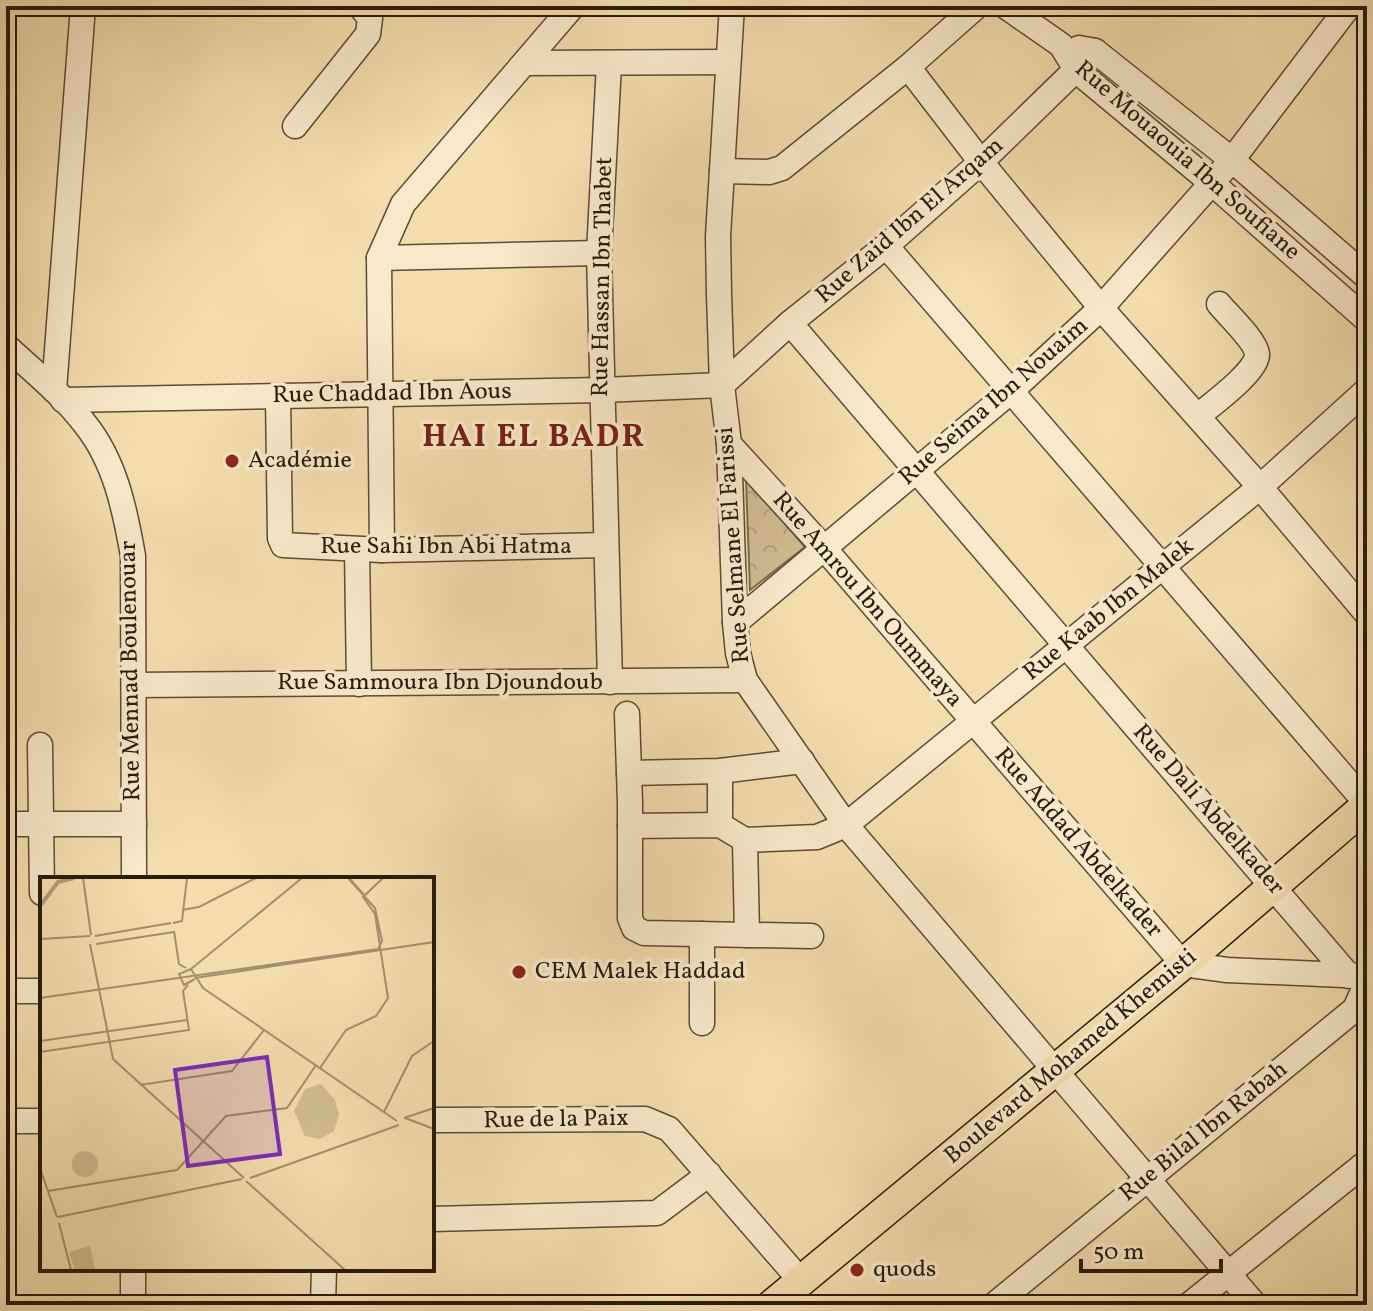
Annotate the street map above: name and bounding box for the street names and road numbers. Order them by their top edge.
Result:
street label: Rue Mouaouia Ibn Soufiane [1067,53,1307,269]
street label: Rue Zaid Ibn El Arqam [809,130,1011,312]
street label: Rue Hassan Ibn Thabet [584,156,622,398]
street label: Rue Seima Ibn Nouaim [892,310,1096,494]
street label: Rue Chaddad Ibn Aous [272,375,512,413]
street label: Rue Selmane El Farissi [709,425,759,665]
street label: Rue Amrou Ibn Oummaya [764,485,970,715]
street label: Rue Sahi Ibn Abi Hatma [320,530,572,564]
street label: Rue Kaab Ibn Malek [1016,530,1202,690]
street label: Rue Mennad Boulenouar [112,540,150,802]
street label: Rue Sammoura Ibn Djoundoub [277,666,603,700]
street label: Rue Dali Abdelkader [1124,717,1292,903]
street label: Rue Addad Abdelkader [986,741,1170,945]
street label: Boulevard Mohamed Khemisti [937,941,1205,1173]
street label: Rue Bilal Ibn Rabah [1113,1053,1295,1211]
street label: Rue de la Paix [483,1102,629,1138]

